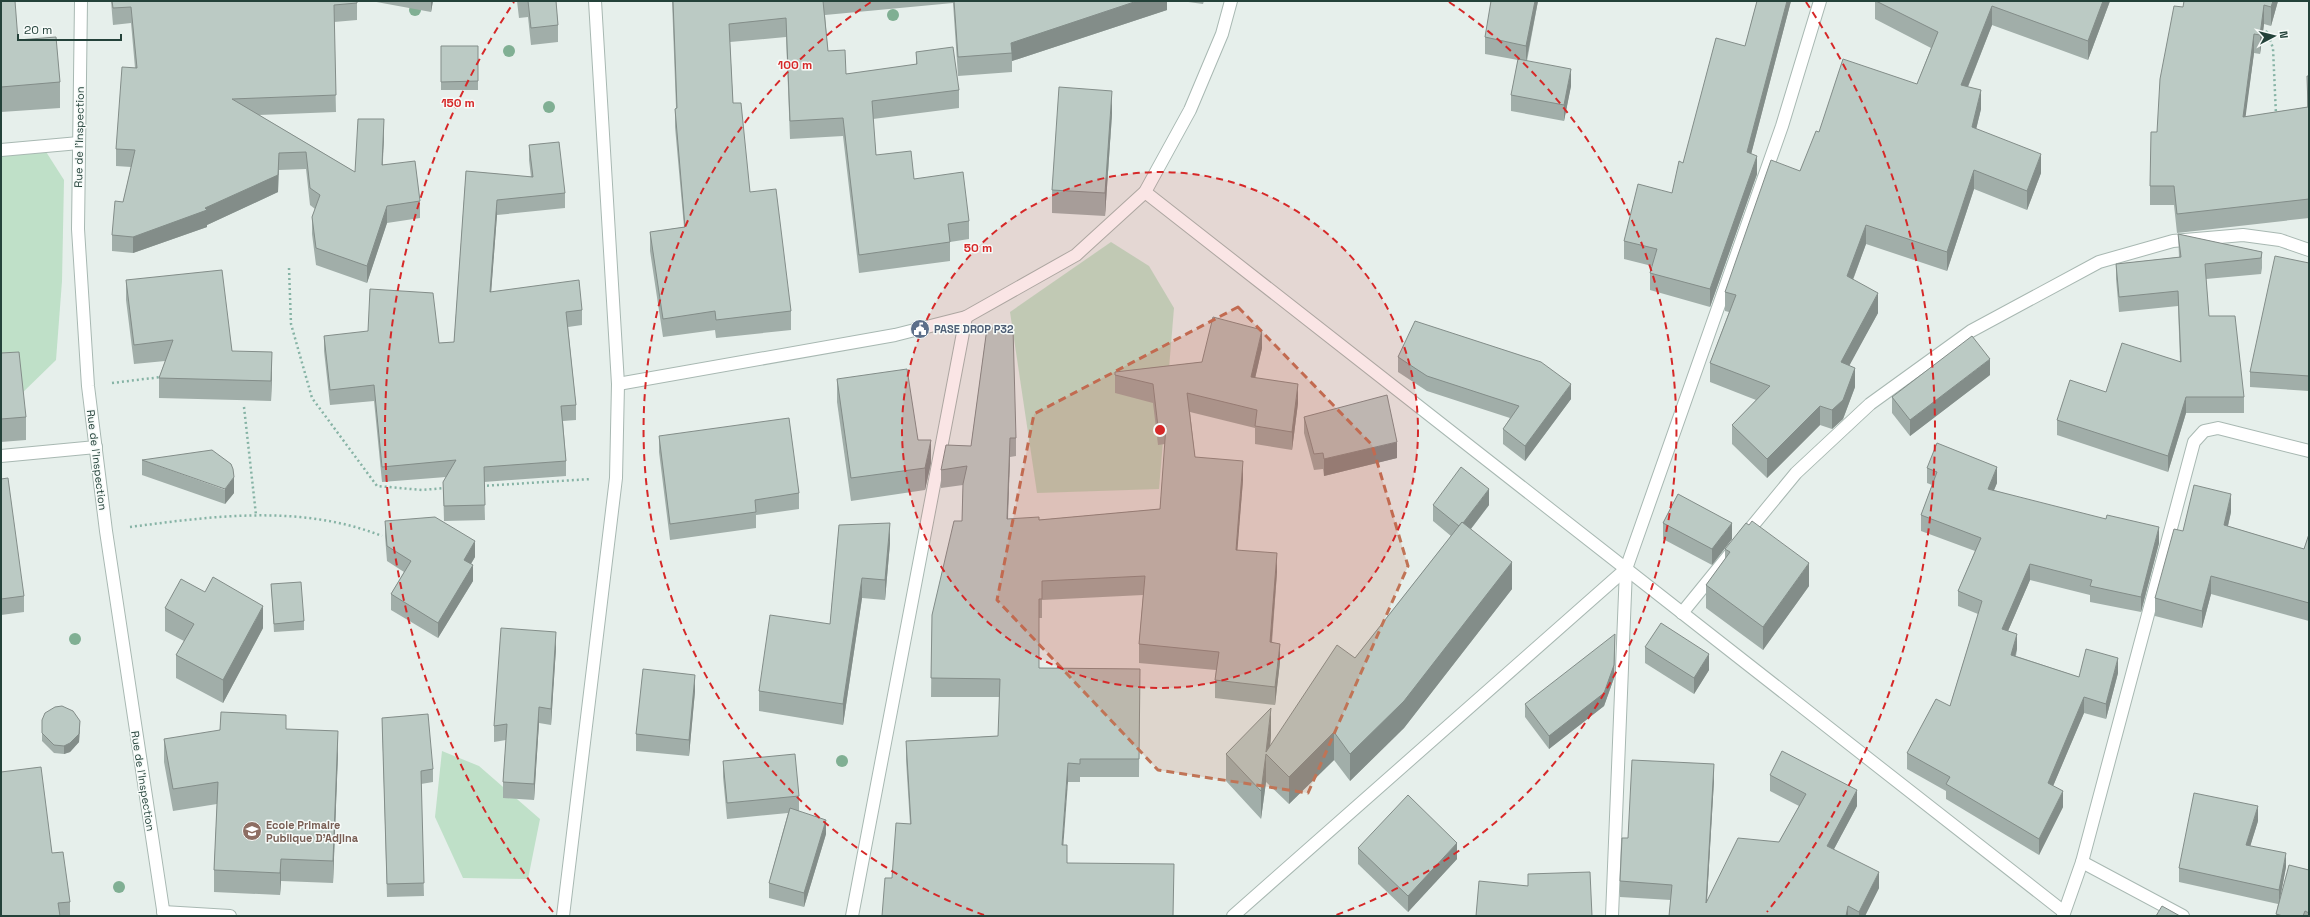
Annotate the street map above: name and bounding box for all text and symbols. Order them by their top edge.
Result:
scale bar [18,16,121,42]
north arrow [2254,16,2294,56]
text: 20 m [24,22,52,38]
text: N [2277,30,2291,39]
text: 100 m [778,57,812,73]
street label: Rue de l'Inspection [71,86,87,188]
text: 150 m [441,95,475,111]
text: 50 m [964,240,992,256]
public building icon: PASE DROP P32 [909,318,931,340]
place label: PASE DROP P32 [934,322,1014,336]
street label: Rue de l'Inspection [84,409,110,511]
centre of rings [1153,423,1167,437]
street label: Rue de l'Inspection [128,730,158,832]
place label: Ecole Primaire Publique D'Adjina [266,818,359,845]
school or university icon: Ecole Primaire Publique D'Adjina [241,820,263,842]

